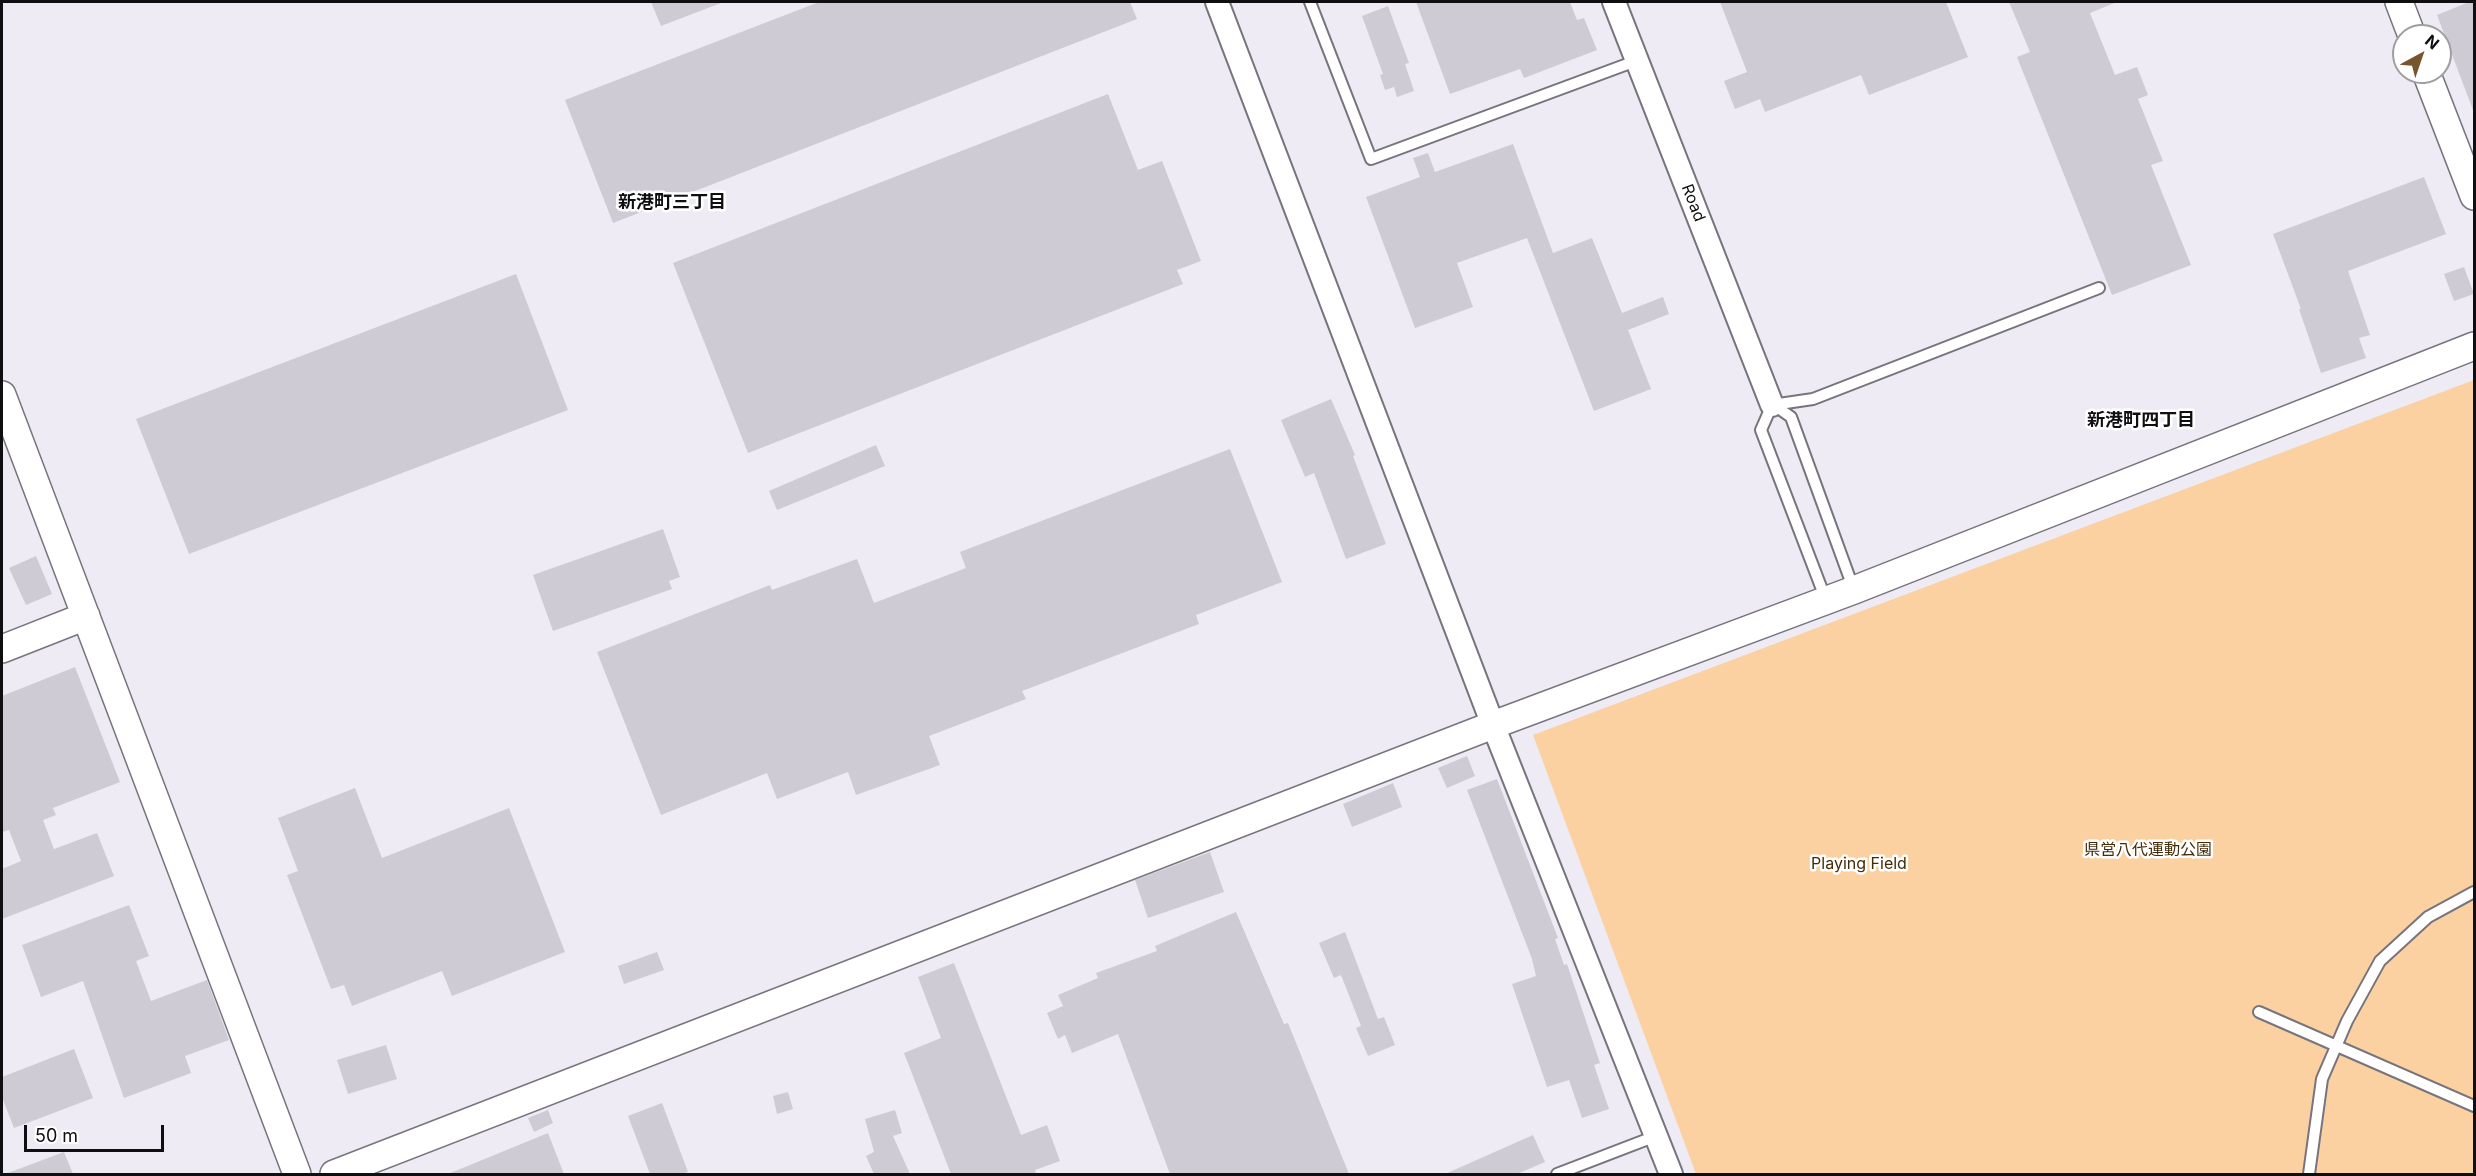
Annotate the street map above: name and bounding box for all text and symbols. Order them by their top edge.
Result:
north arrow [2392,24,2452,84]
text: N [2421,30,2443,53]
street label: Road [1677,182,1709,224]
district label: 新港町三丁目 [618,192,726,214]
district label: 新港町四丁目 [2087,410,2195,432]
park label: 県営八代運動公園 [2084,840,2212,860]
park label: Playing Field [1811,854,1907,874]
scale bar [27,1113,166,1151]
text: 50 m [35,1125,78,1146]

